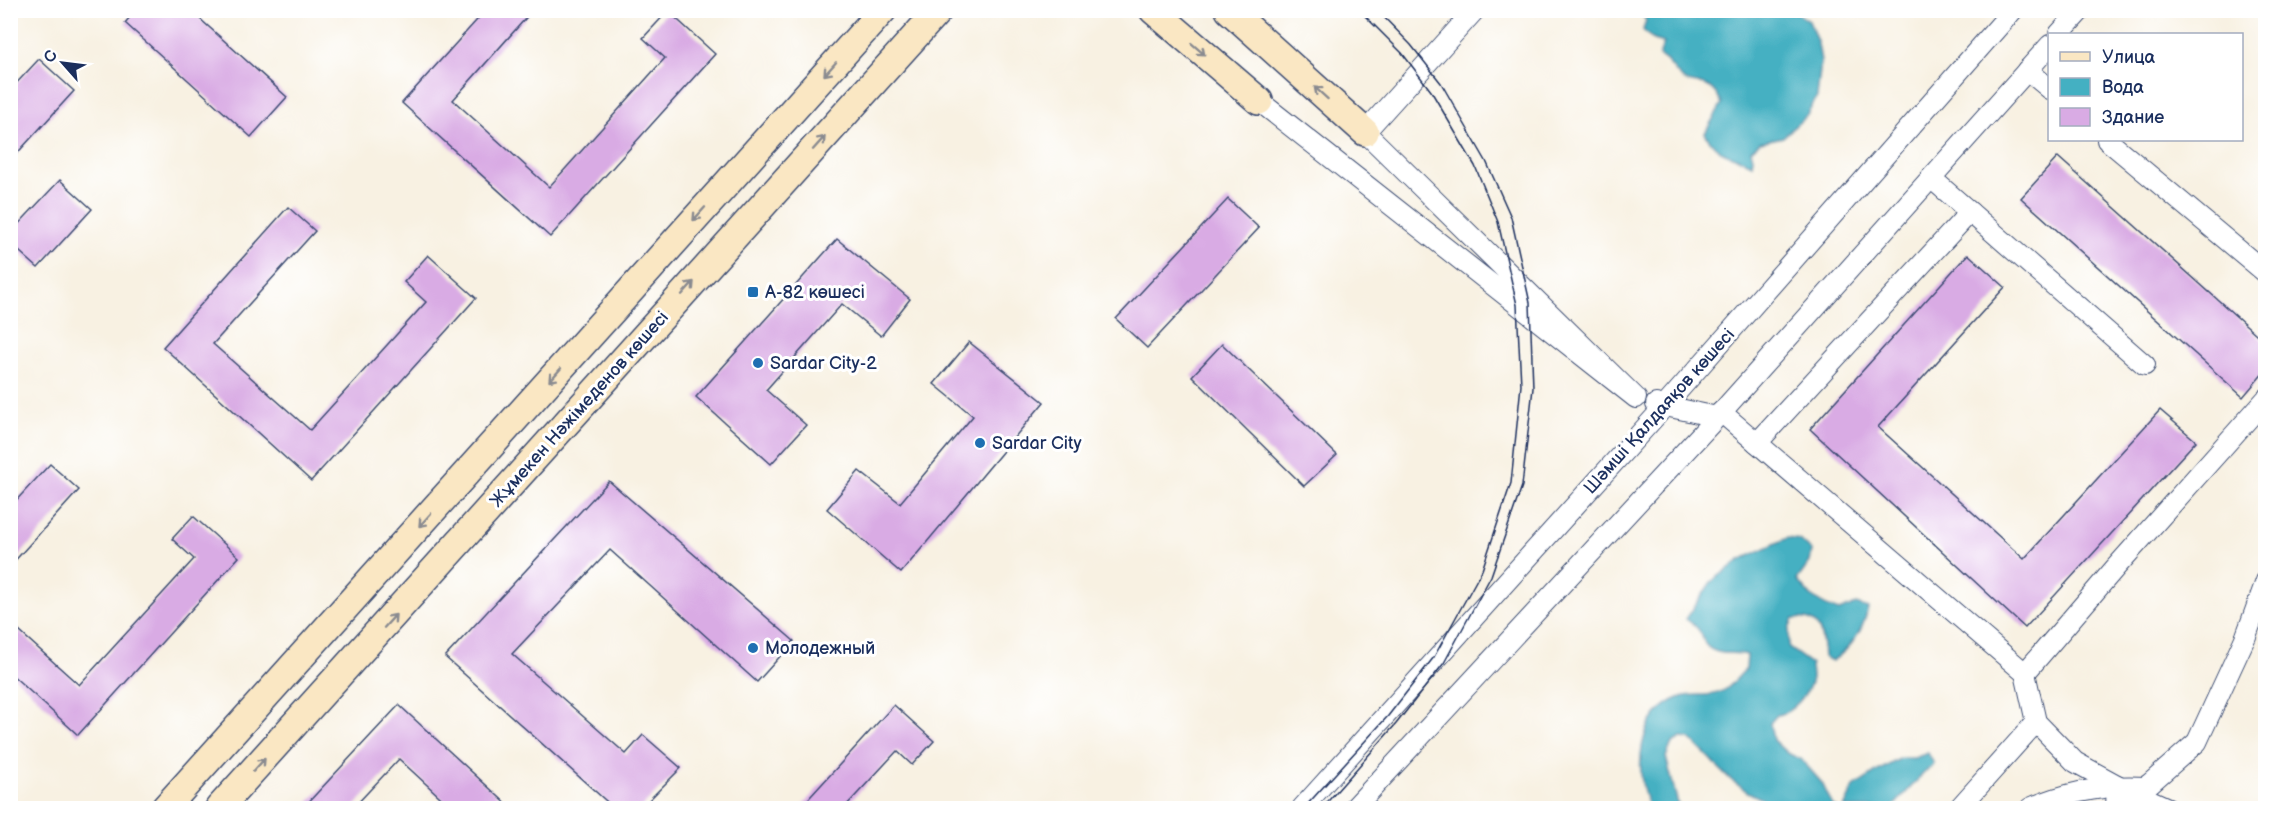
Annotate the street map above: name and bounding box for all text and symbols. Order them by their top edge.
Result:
north arrow [33,33,93,93]
legend [2048,33,2243,141]
one-way arrow [1190,42,1206,55]
text: С [40,47,62,66]
text: Улица [2102,47,2156,68]
one-way arrow [823,62,837,77]
text: Вода [2102,77,2144,98]
one-way arrow [1314,86,1329,100]
text: Здание [2102,107,2164,128]
one-way arrow [812,136,826,151]
one-way arrow [692,206,706,221]
one-way arrow [681,281,695,296]
place label: A-82 көшесі [765,282,865,303]
marker: A-82 көшесі [746,285,760,299]
street label: Жұмекен Нәжімеденов көшесі [486,307,673,512]
street label: Шәмші Қалдаяқов көшесі [1580,324,1739,498]
place label: Sardar City-2 [770,353,877,374]
marker: Sardar City-2 [751,356,765,370]
one-way arrow [548,367,562,382]
place label: Sardar City [992,433,1083,454]
marker: Sardar City [973,436,987,450]
one-way arrow [418,512,432,527]
one-way arrow [383,614,397,629]
place label: Молодежный [765,638,875,659]
marker: Молодежный [746,641,760,655]
one-way arrow [252,758,266,773]

